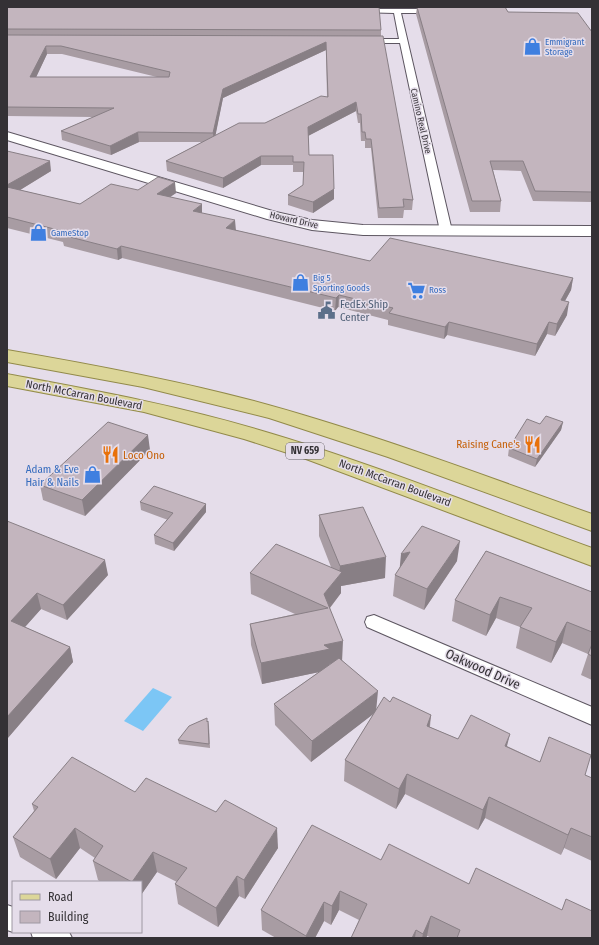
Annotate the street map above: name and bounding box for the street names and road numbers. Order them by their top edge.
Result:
street label: Camino Real Drive [409,87,433,155]
street label: Howard Drive [269,210,320,231]
street label: North McCarran Boulevard [25,377,143,413]
road number: NV 659 [286,443,324,459]
street label: North McCarran Boulevard [337,457,453,509]
street label: Oakwood Drive [443,646,523,692]

